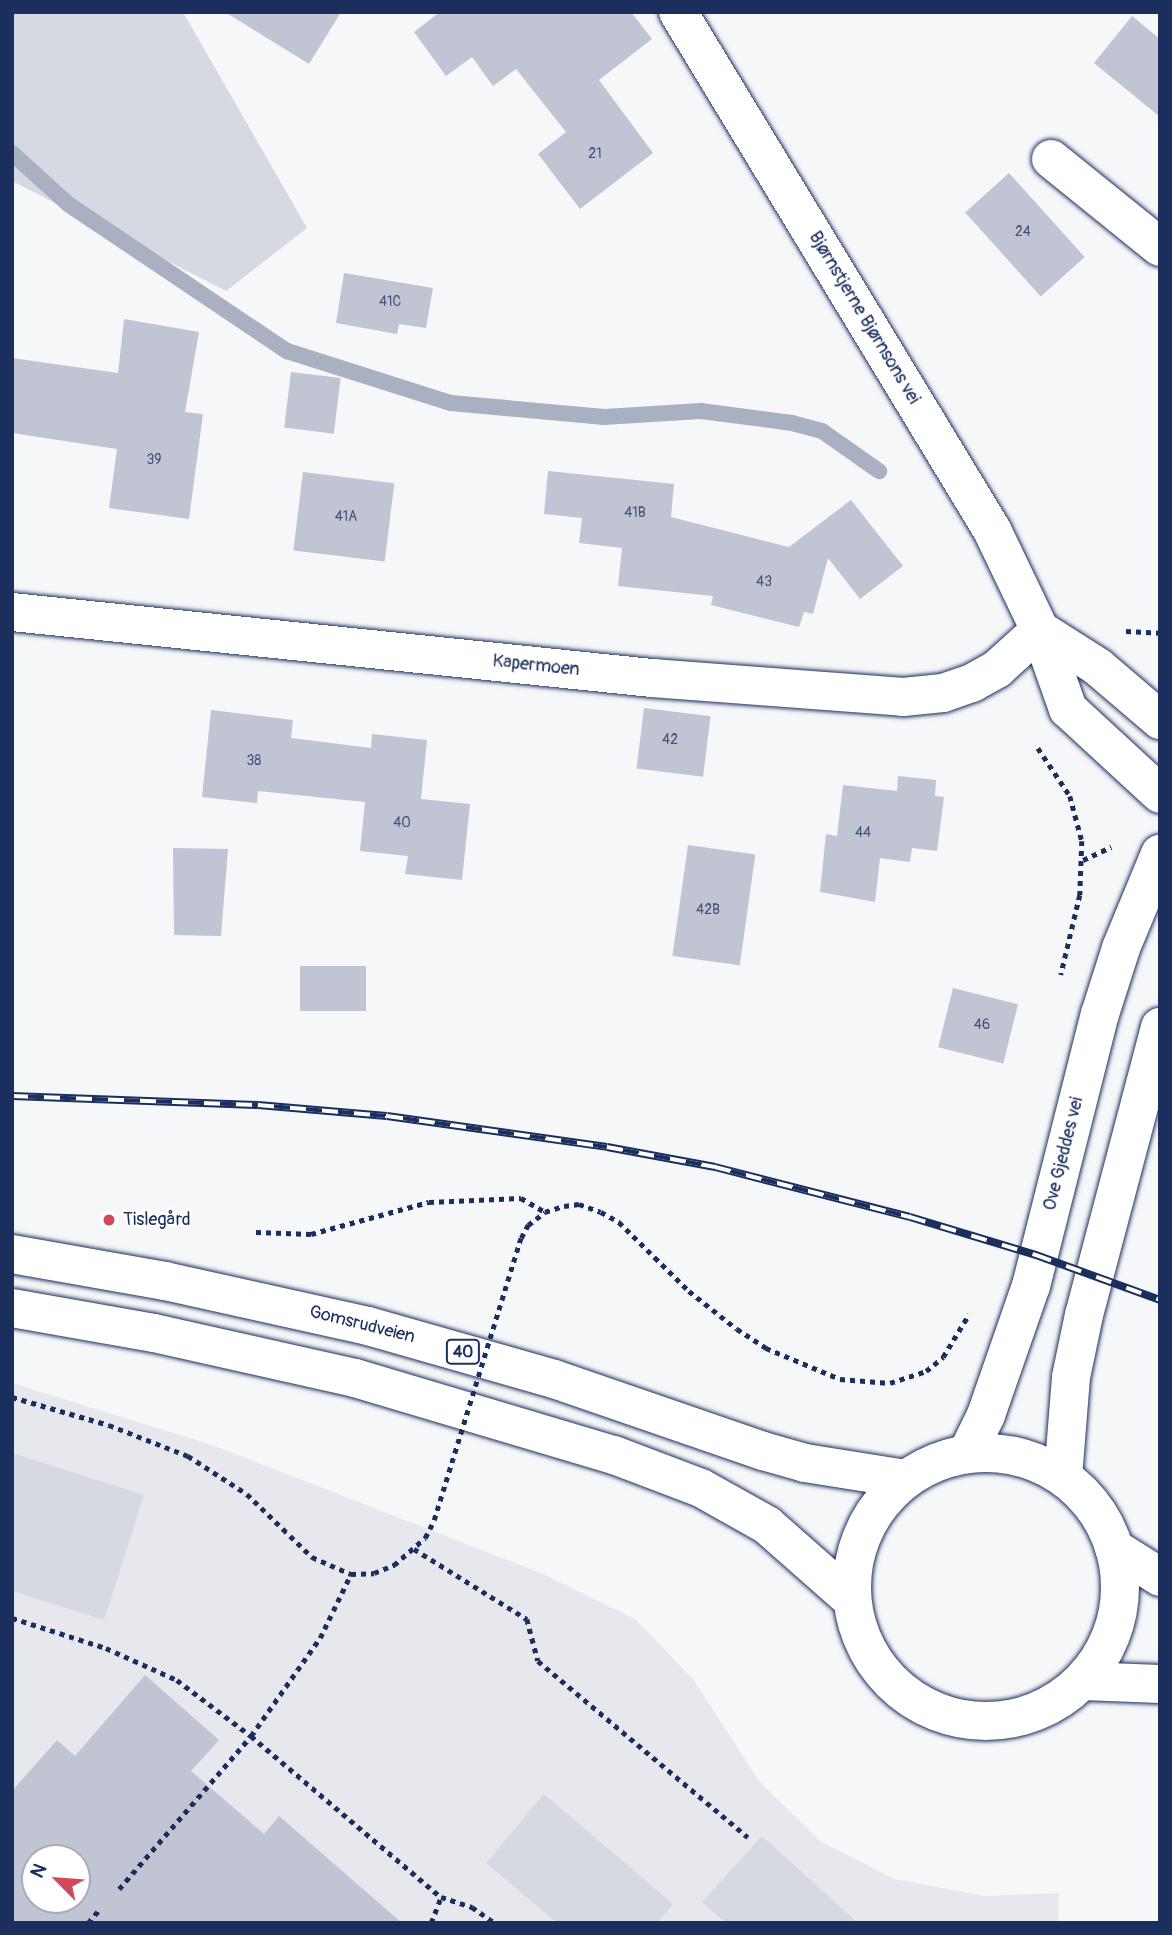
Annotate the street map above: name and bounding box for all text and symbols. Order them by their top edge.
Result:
house number: 21 [588,146,602,162]
house number: 24 [1015,224,1031,240]
street label: Bjørnstjerne Bjørnsons vei [804,228,924,408]
house number: 41C [379,294,401,310]
house number: 39 [146,452,162,468]
house number: 41B [624,505,646,521]
house number: 41A [335,509,357,525]
house number: 43 [756,574,772,590]
street label: Kapermoen [491,651,581,681]
house number: 42 [662,732,678,748]
house number: 38 [247,753,261,769]
house number: 40 [393,815,411,831]
house number: 44 [855,825,871,841]
house number: 42B [696,902,720,918]
house number: 46 [974,1017,990,1033]
street label: Ove Gjeddes vei [1039,1095,1089,1213]
place label: Tislegård [123,1209,191,1231]
marker: Tislegård [101,1212,117,1228]
street label: Gomsrudveien [307,1301,417,1349]
road number: 40 [446,1340,480,1364]
north arrow [21,1844,91,1914]
text: N [25,1860,52,1882]

